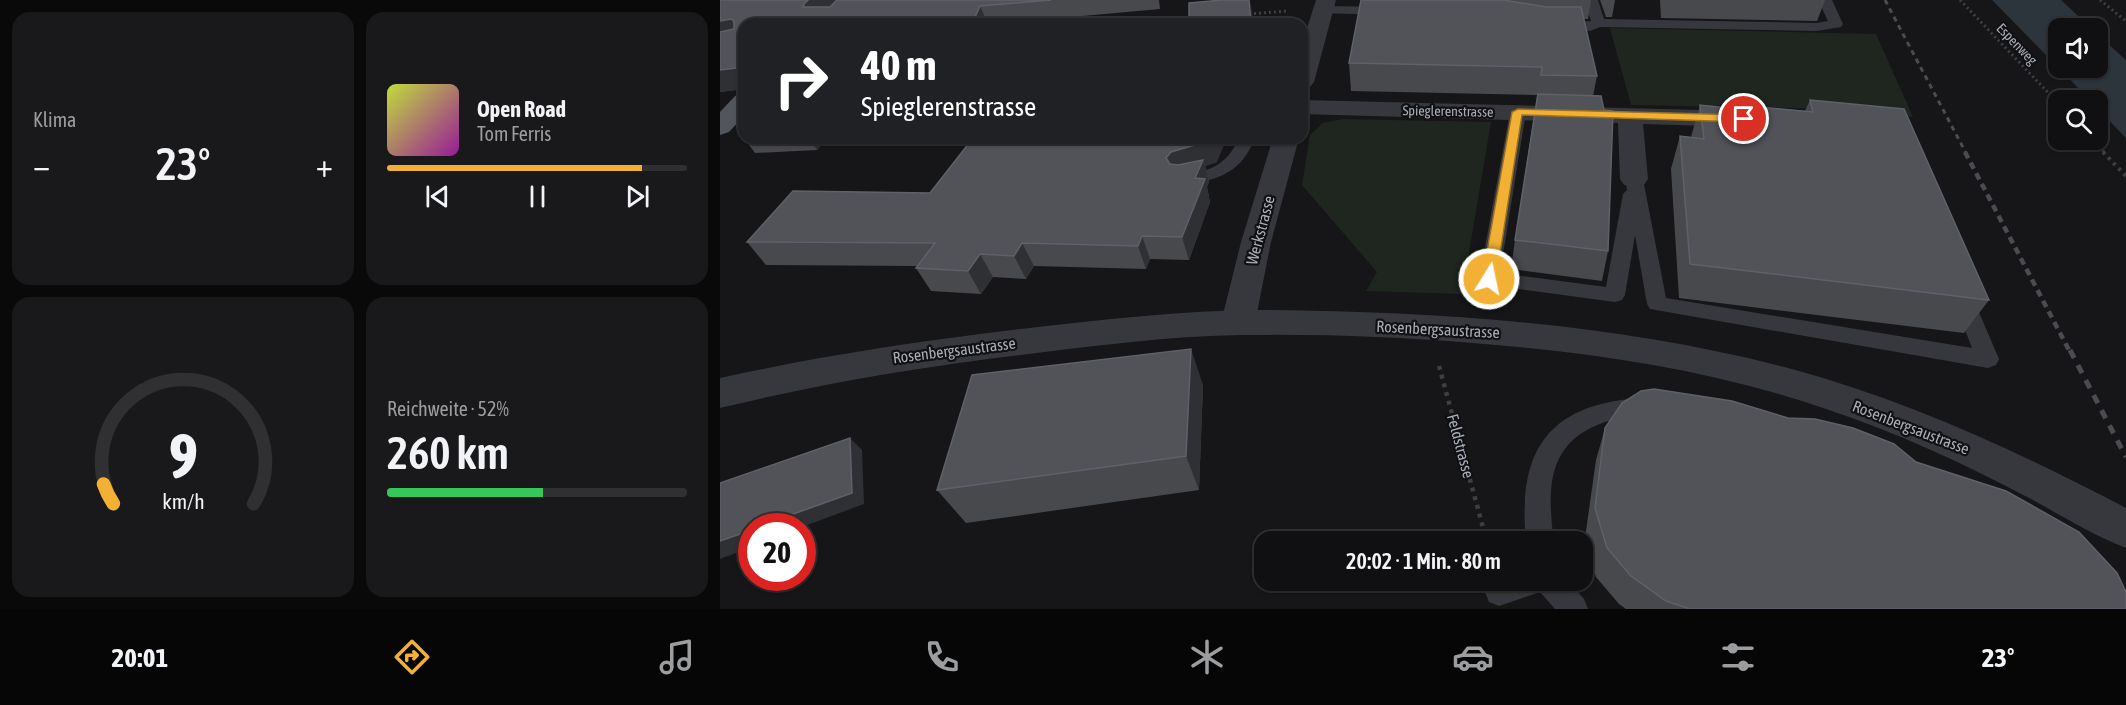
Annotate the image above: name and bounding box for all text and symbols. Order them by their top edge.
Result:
map controls [2048,18,2108,150]
button: sound [2048,18,2108,78]
street label: Espenweg [1993,20,2041,68]
text: 40 m [861,41,936,89]
icon: right [762,42,840,120]
button: search [2048,90,2108,150]
text: Spieglerenstrasse [861,91,1036,122]
pin [1718,93,1769,144]
text: Open Road [477,96,566,122]
street label: Spieglerenstrasse [1402,102,1494,120]
icon: arrive [1727,102,1760,135]
text: Klima [33,108,76,131]
text: Tom Ferris [477,122,551,145]
text: 23° [156,138,210,190]
text: − [33,146,50,184]
text: + [316,146,333,184]
icon: previous [421,180,454,213]
icon: pause [521,180,554,213]
icon: next [621,180,654,213]
street label: Werkstrasse [1242,193,1278,267]
position arrow [1457,247,1521,311]
street label: Rosenbergsaustrasse [1376,317,1500,342]
street label: Rosenbergsaustrasse [892,334,1017,367]
street label: Rosenbergsaustrasse [1850,396,1972,458]
text: Reichweite · 52% [387,397,509,420]
street label: Feldstrasse [1444,412,1478,480]
text: 9 [168,420,198,491]
text: 260 km [387,427,509,479]
text: km/h [162,489,204,514]
speed limit sign: 20 [738,513,816,591]
text: 20:02 · 1 Min. · 80 m [1346,548,1501,574]
icon: directions [391,636,433,678]
icon: music [656,636,698,678]
icon: phone [921,636,963,678]
icon: climate [1186,636,1228,678]
icon: car [1452,636,1494,678]
icon: filters [1717,636,1759,678]
text: 20:01 [112,642,168,673]
text: 23° [1982,642,2014,673]

